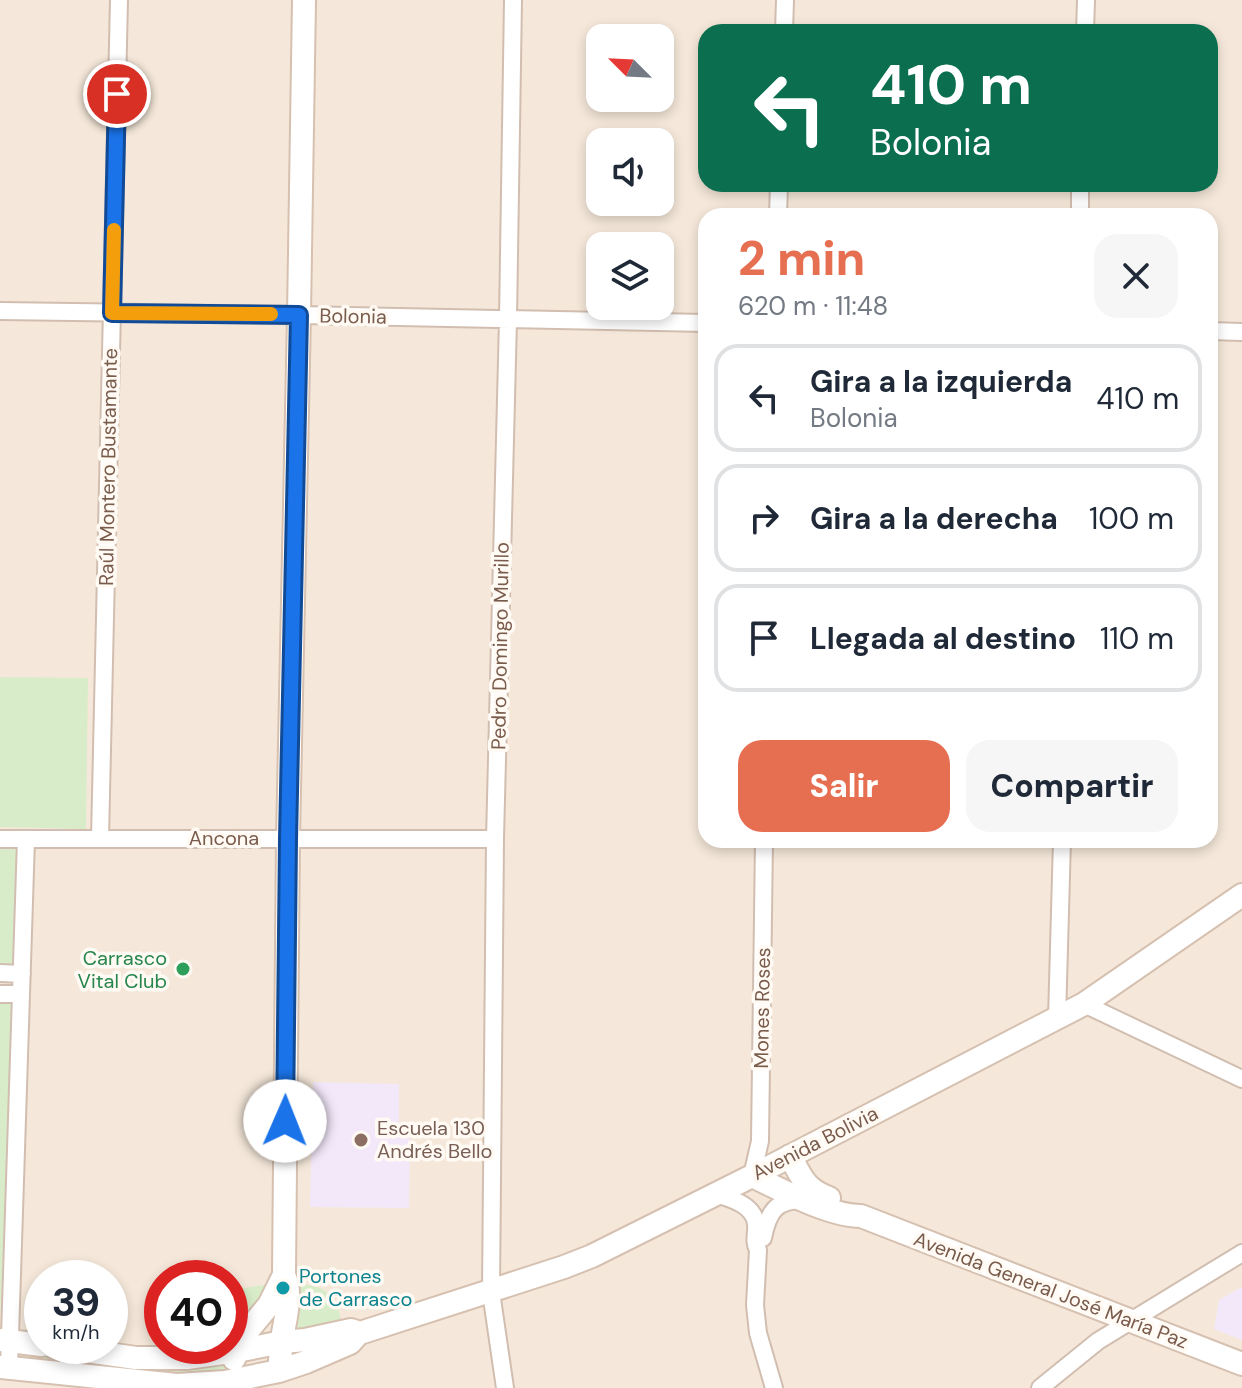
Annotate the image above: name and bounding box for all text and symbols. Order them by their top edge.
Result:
north arrow [586,24,674,112]
map controls [586,24,674,320]
text: 410 m [870,48,1032,121]
icon: left [738,56,842,160]
pin [83,60,151,128]
icon: arrive [95,72,139,116]
text: Bolonia [870,119,991,166]
button: sound [586,128,674,216]
text: 2 min [738,227,865,290]
button: layers [586,232,674,320]
button: close [1094,234,1178,318]
text: 620 m · 11:48 [738,289,888,323]
street label: Bolonia [319,302,387,330]
street label: Raúl Montero Bustamante [93,348,123,586]
text: Gira a la izquierda [810,362,1072,401]
icon: left [742,376,786,420]
text: 410 m [1096,379,1179,418]
text: Bolonia [810,401,898,435]
icon: right [742,496,786,540]
text: Gira a la derecha [810,499,1058,538]
text: 100 m [1089,499,1174,538]
street label: Pedro Domingo Murillo [485,542,515,750]
icon: arrive [742,616,786,660]
text: Llegada al destino [810,619,1076,658]
text: 110 m [1100,619,1174,658]
button: Salir [738,740,950,832]
button: Compartir [966,740,1178,832]
street label: Ancona [189,825,259,851]
place label: Carrasco Vital Club [78,945,167,994]
street label: Mones Roses [748,947,776,1069]
marker: Carrasco Vital Club [174,960,192,978]
position arrow [243,1079,327,1163]
street label: Avenida Bolivia [748,1100,882,1186]
place label: Escuela 130 Andrés Bello [377,1115,492,1164]
marker: Escuela 130 Andrés Bello [352,1131,370,1149]
street label: Avenida General José María Paz [910,1226,1192,1354]
speed limit sign: 40 [144,1260,248,1364]
place label: Portones de Carrasco [299,1263,412,1312]
text: 39 [52,1276,100,1328]
marker: Portones de Carrasco [274,1279,292,1297]
text: km/h [52,1319,100,1345]

